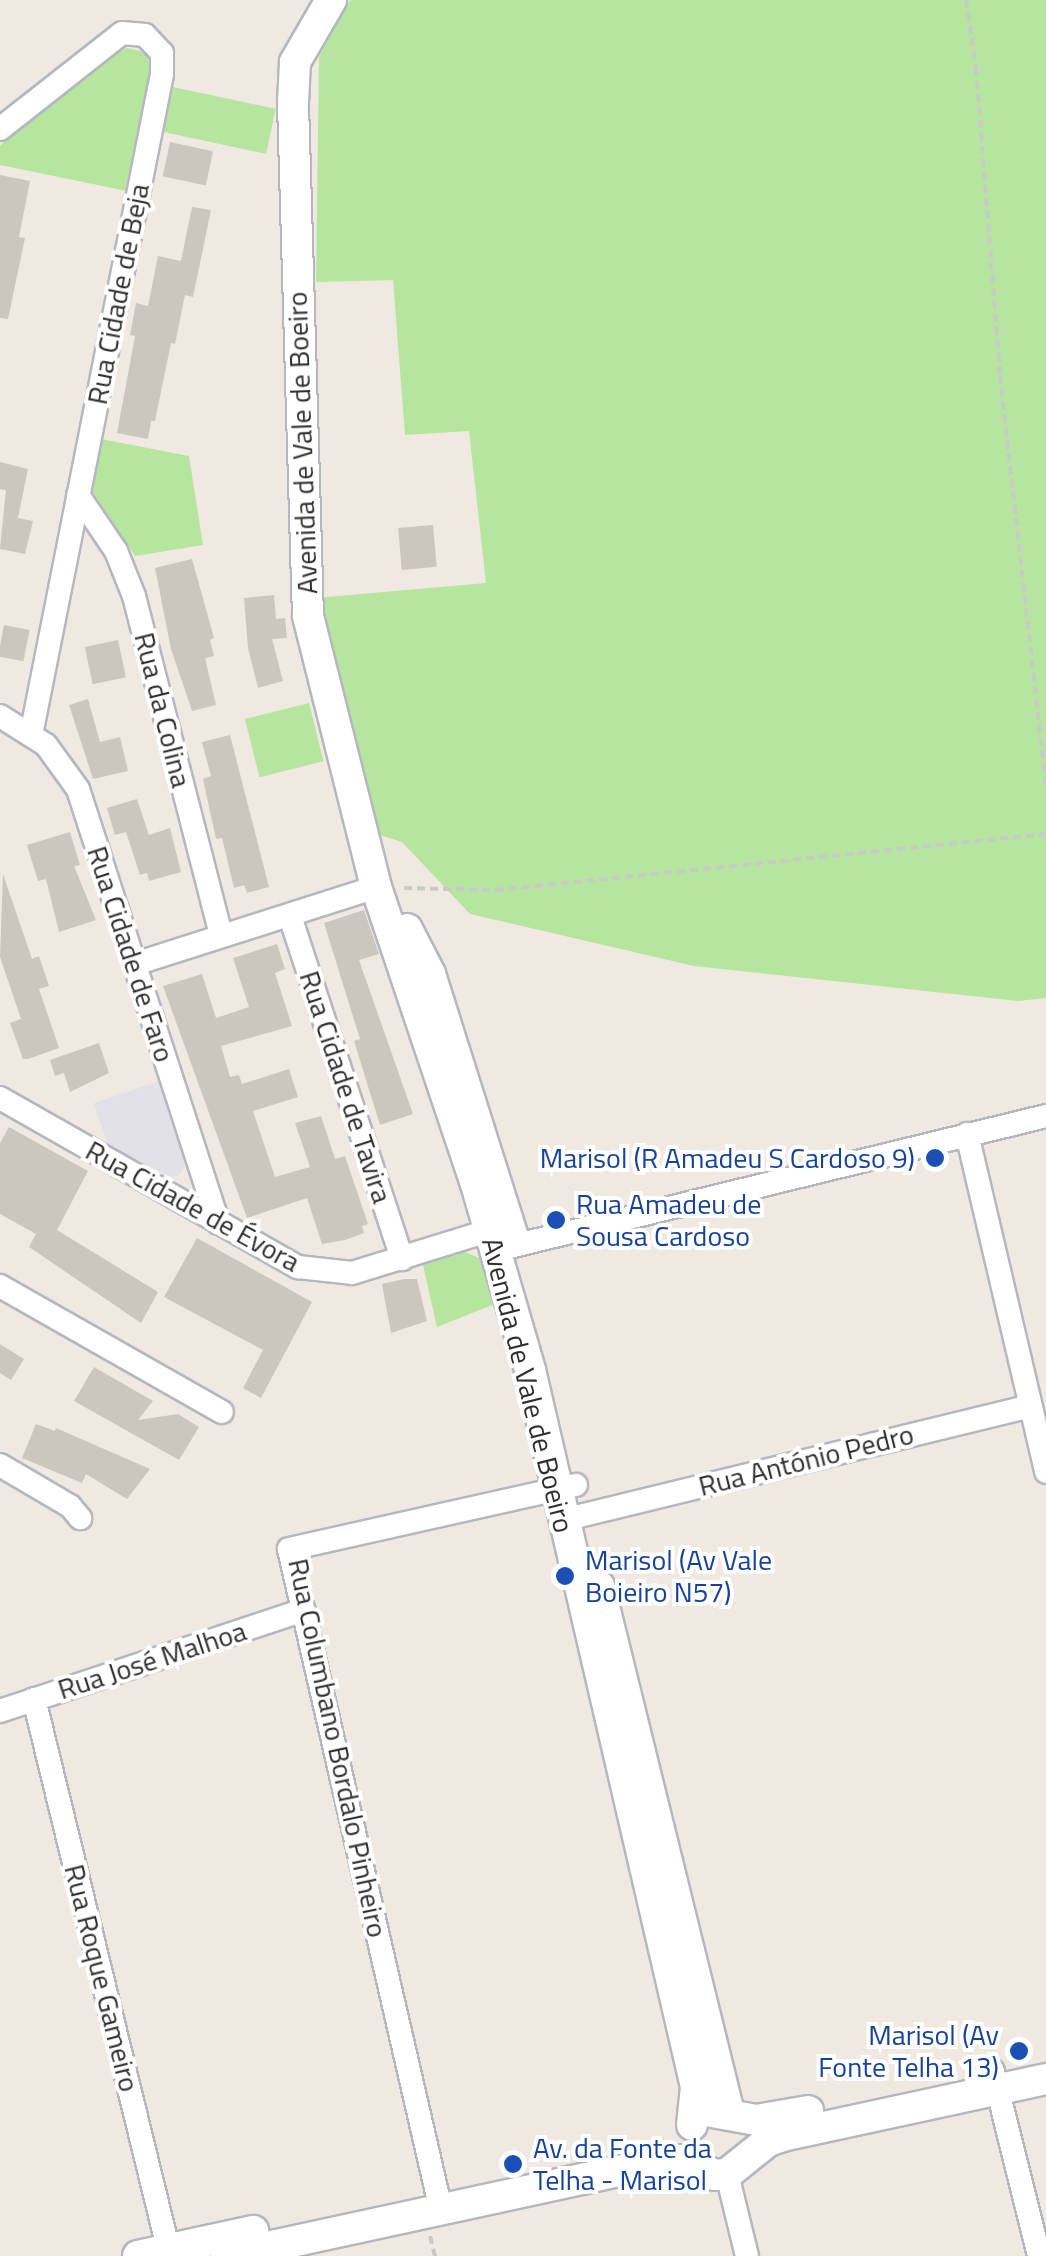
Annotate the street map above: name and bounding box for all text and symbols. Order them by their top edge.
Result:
street label: Rua Cidade de Beja [80,181,156,407]
street label: Avenida de Vale de Boeiro [280,291,324,595]
street label: Rua da Colina [128,629,198,791]
street label: Rua Cidade de Faro [80,842,182,1066]
street label: Rua Cidade de Tavira [293,967,399,1207]
street label: Rua Cidade de Évora [80,1133,306,1279]
place label: Marisol (R Amadeu S Cardoso 9) [540,1141,915,1175]
marker: Marisol (R Amadeu S Cardoso 9) [924,1147,946,1169]
place label: Rua Amadeu de Sousa Cardoso [576,1187,761,1253]
marker: Rua Amadeu de Sousa Cardoso [545,1209,567,1231]
street label: Avenida de Vale de Boeiro [475,1234,581,1536]
street label: Rua António Pedro [695,1417,917,1503]
place label: Marisol (Av Vale Boieiro N57) [585,1543,772,1609]
street label: Rua Columbano Bordalo Pinheiro [281,1556,395,1940]
marker: Marisol (Av Vale Boieiro N57) [554,1565,576,1587]
street label: Rua José Malhoa [54,1614,250,1706]
street label: Rua Roque Gameiro [58,1861,146,2095]
place label: Marisol (Av Fonte Telha 13) [818,2018,999,2084]
marker: Marisol (Av Fonte Telha 13) [1008,2040,1030,2062]
place label: Av. da Fonte da Telha - Marisol [533,2131,712,2197]
marker: Av. da Fonte da Telha - Marisol [502,2153,524,2175]

